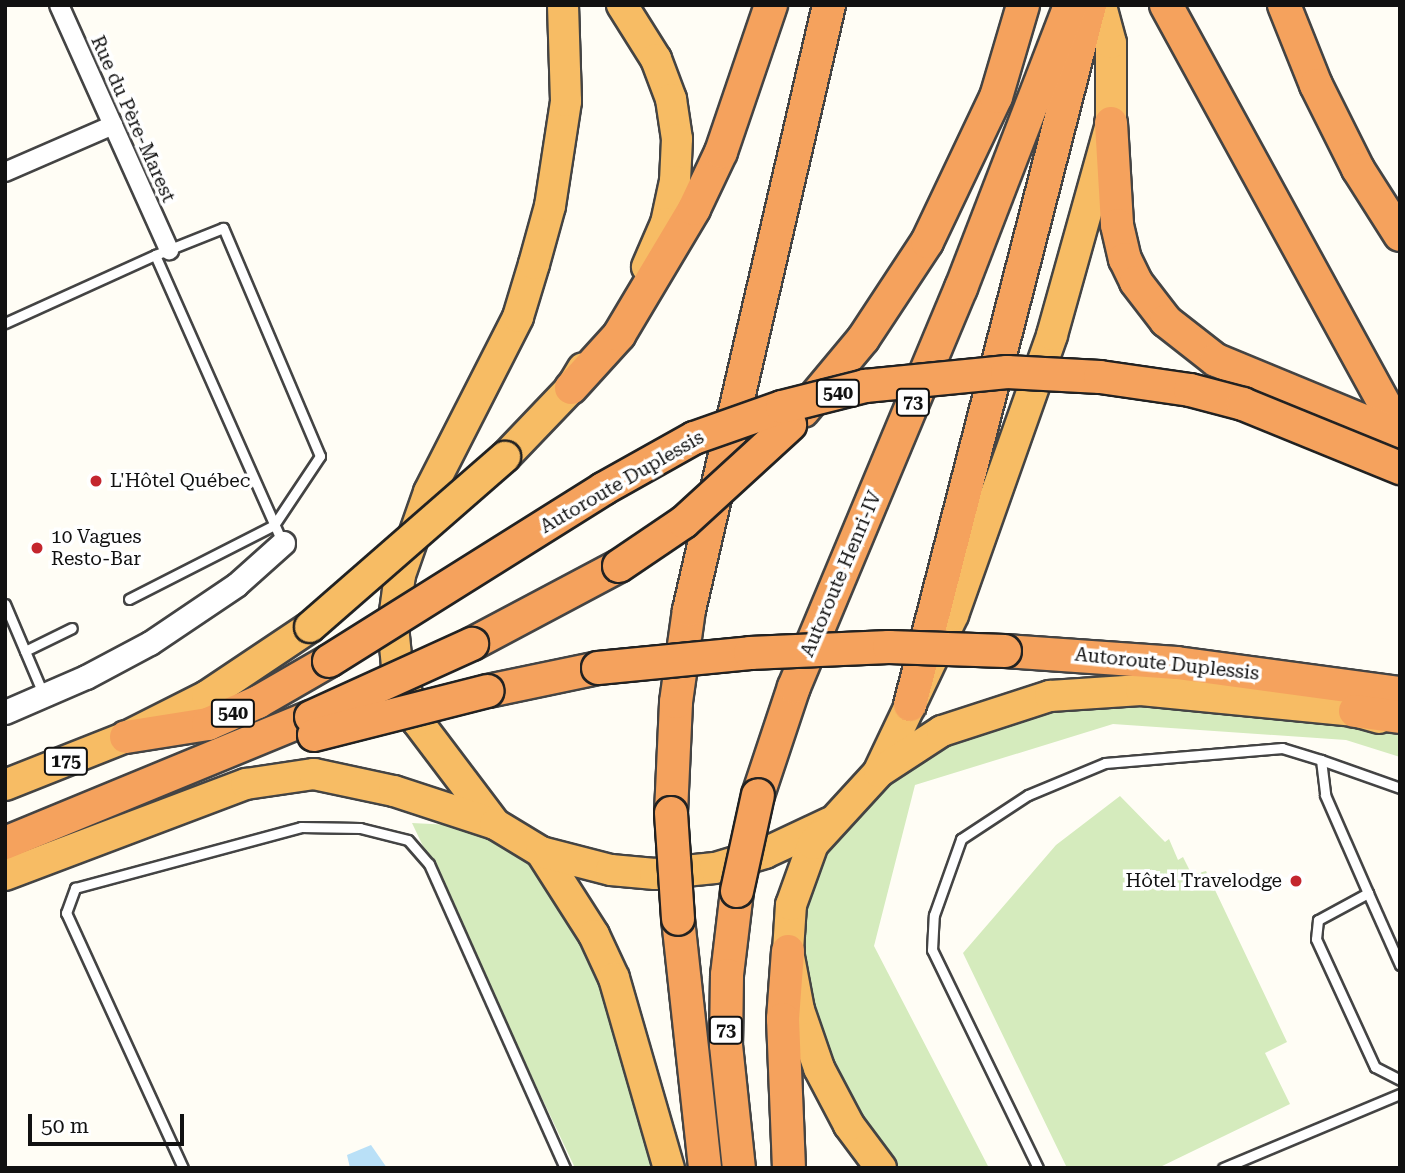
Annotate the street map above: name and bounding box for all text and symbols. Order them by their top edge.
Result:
street label: Rue du Père-Marest [86,32,180,206]
road number: 540 [815,379,861,408]
road number: 73 [895,388,930,416]
street label: Autoroute Duplessis [536,426,708,538]
place label: L'Hôtel Québec [110,470,250,492]
marker: L'Hôtel Québec [88,473,104,489]
street label: Autoroute Henri-IV [796,488,886,660]
place label: 10 Vagues Resto-Bar [51,526,142,570]
marker: 10 Vagues Resto-Bar [29,540,45,556]
street label: Autoroute Duplessis [1074,643,1260,685]
road number: 540 [210,698,256,728]
road number: 175 [43,746,89,776]
place label: Hôtel Travelodge [1126,870,1282,892]
marker: Hôtel Travelodge [1288,873,1304,889]
road number: 73 [708,1015,744,1044]
scale bar [32,1100,187,1144]
text: 50 m [41,1114,89,1138]

